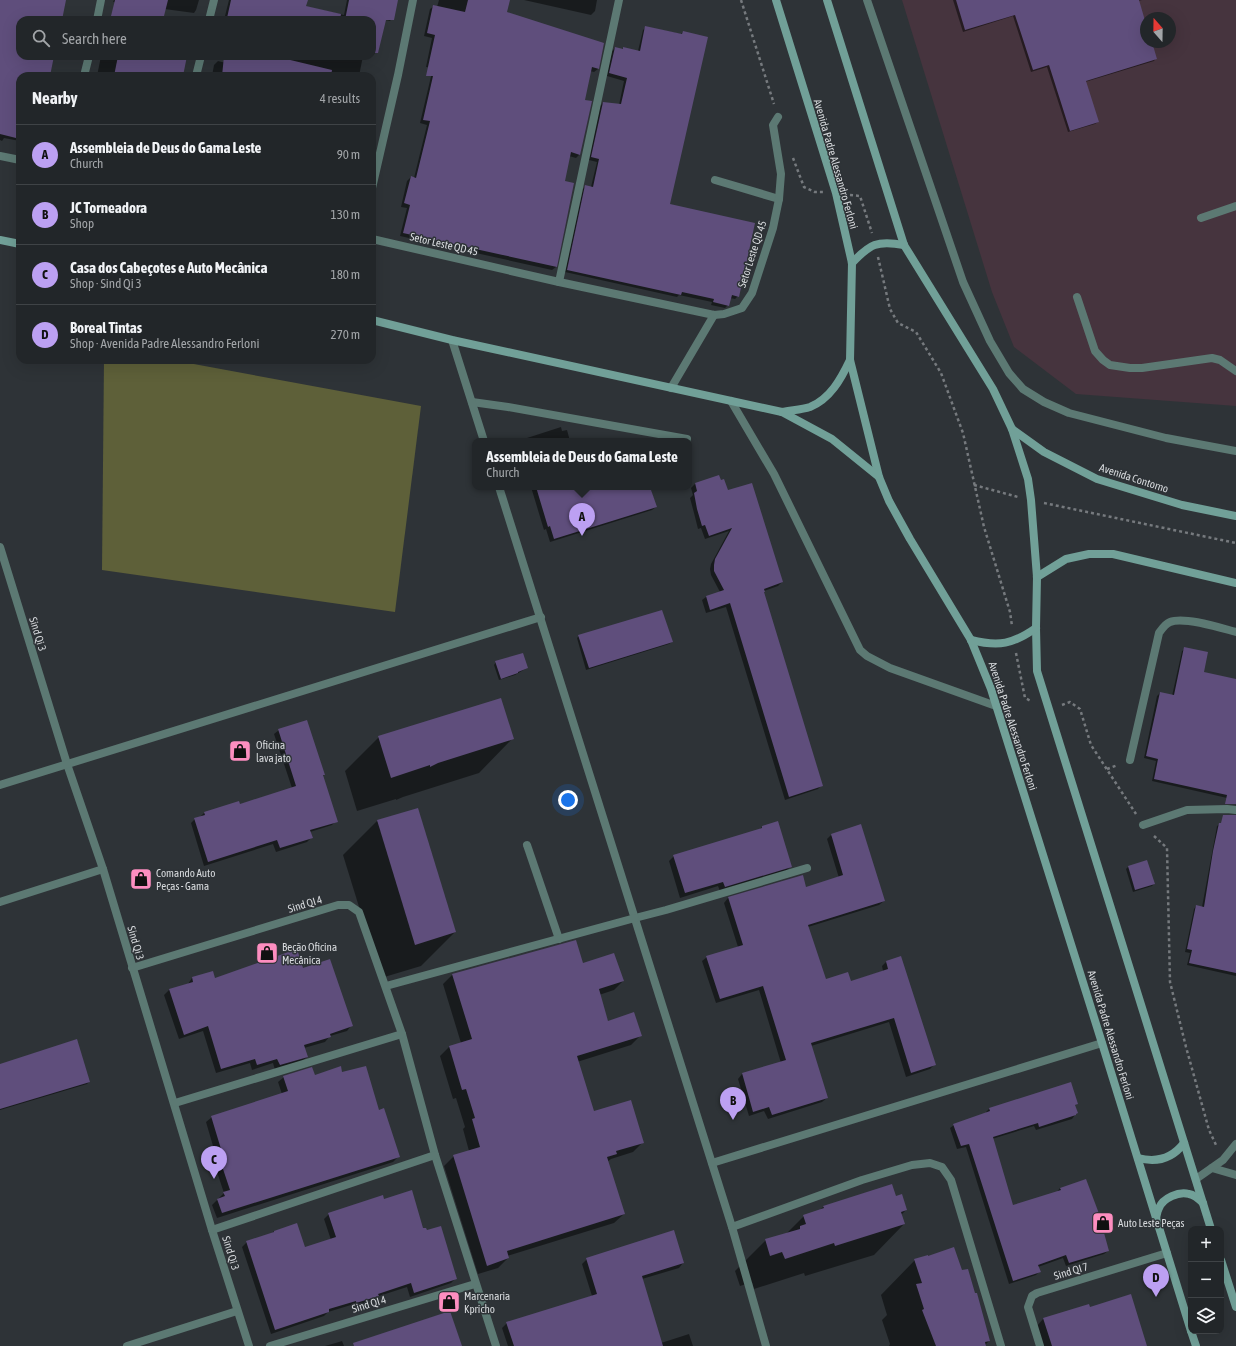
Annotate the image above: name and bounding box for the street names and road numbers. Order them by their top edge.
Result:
street label: Avenida Padre Alessandro Ferloni [812,98,860,230]
street label: Setor Leste QD 45 [736,219,768,289]
street label: Setor Leste QD 45 [409,230,479,258]
street label: Avenida Contorno [1098,461,1170,495]
street label: Sind Qi 3 [27,616,49,652]
street label: Avenida Padre Alessandro Ferloni [986,660,1040,792]
street label: Sind QI 4 [286,893,324,915]
street label: Sind Qi 3 [125,925,147,961]
street label: Avenida Padre Alessandro Ferloni [1086,969,1136,1101]
street label: Sind Qi 3 [220,1235,242,1271]
street label: Sind QI 7 [1052,1260,1090,1282]
street label: Sind QI 4 [350,1293,388,1315]

